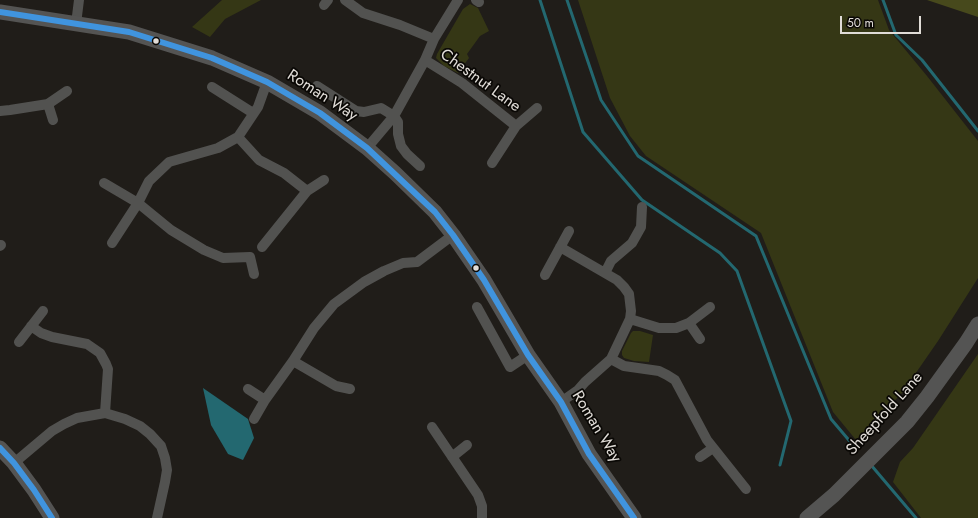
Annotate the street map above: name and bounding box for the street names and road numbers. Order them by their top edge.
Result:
street label: Chestnut Lane [436,45,524,117]
street label: Roman Way [283,66,361,126]
street label: Sheepfold Lane [843,368,927,460]
street label: Roman Way [567,388,625,466]

